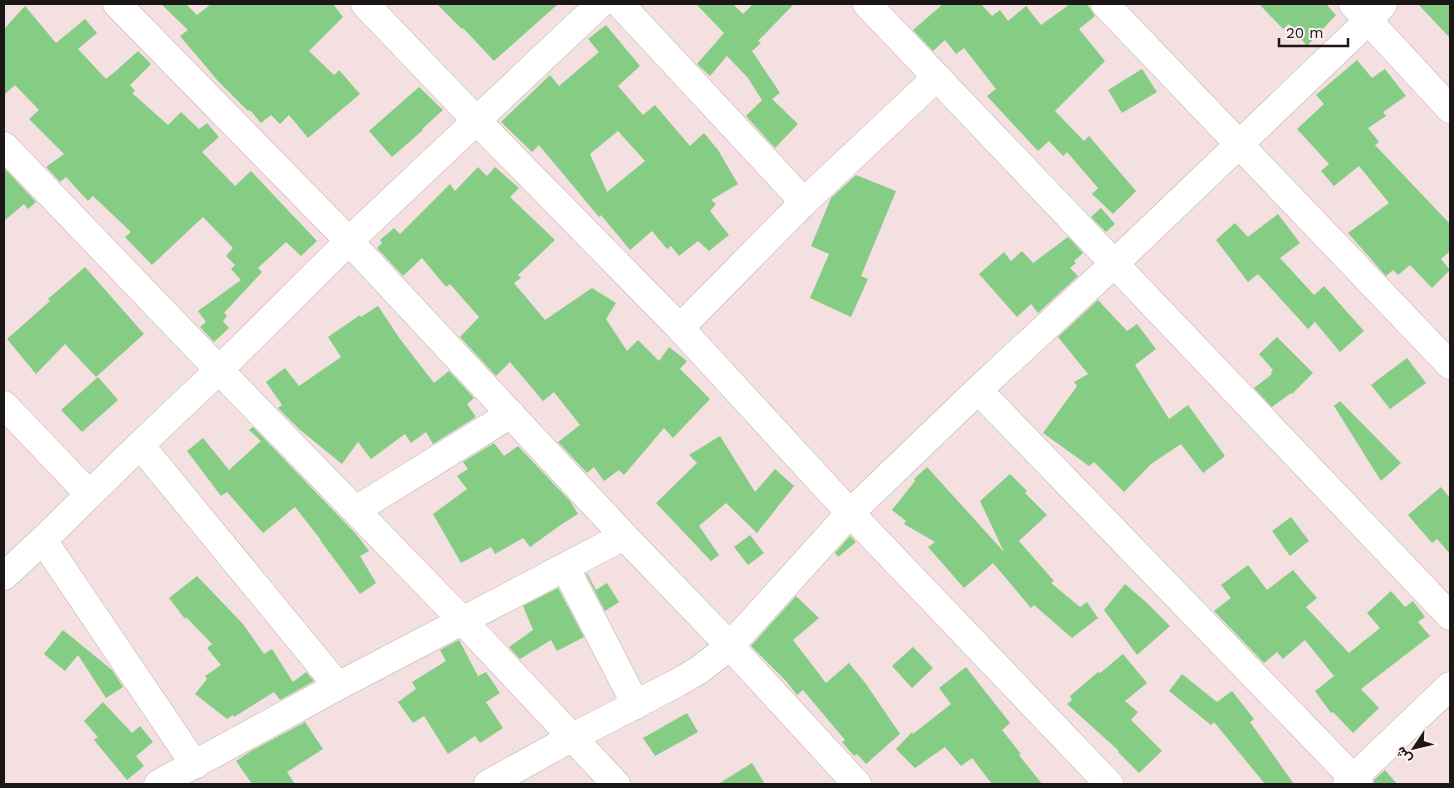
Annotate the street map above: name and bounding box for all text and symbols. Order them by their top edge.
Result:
scale bar [1279,15,1348,47]
text: 20 m [1286,24,1324,42]
north arrow [1389,723,1439,773]
text: ش [1392,743,1416,767]

